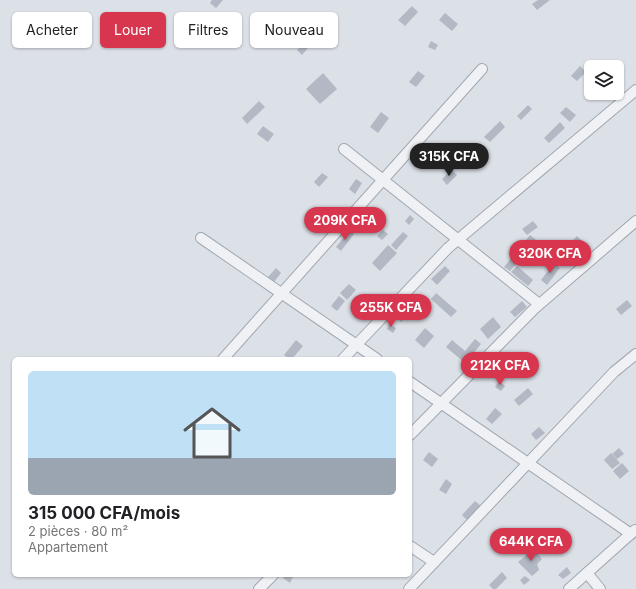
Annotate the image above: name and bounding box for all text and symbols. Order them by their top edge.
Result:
chip: Acheter [12,12,92,48]
chip: Louer [100,12,166,48]
chip: Filtres [174,12,242,48]
chip: Nouveau [250,12,338,48]
map controls [584,60,624,100]
button: layers [584,60,624,100]
pin: 315K CFA [408,143,490,177]
text: 315K CFA [419,148,479,164]
pin: 209K CFA [304,207,386,241]
text: 209K CFA [313,212,377,228]
pin: 320K CFA [509,240,591,274]
text: 320K CFA [518,245,582,261]
pin: 255K CFA [350,294,432,328]
text: 255K CFA [359,299,423,315]
pin: 212K CFA [459,352,541,386]
text: 212K CFA [470,357,530,373]
icon: home [176,397,248,469]
text: 315 000 CFA/mois [28,503,180,523]
text: 2 pièces · 80 m² [28,523,128,539]
pin: 644K CFA [490,528,572,562]
text: 644K CFA [499,533,563,549]
text: Appartement [28,539,108,555]

